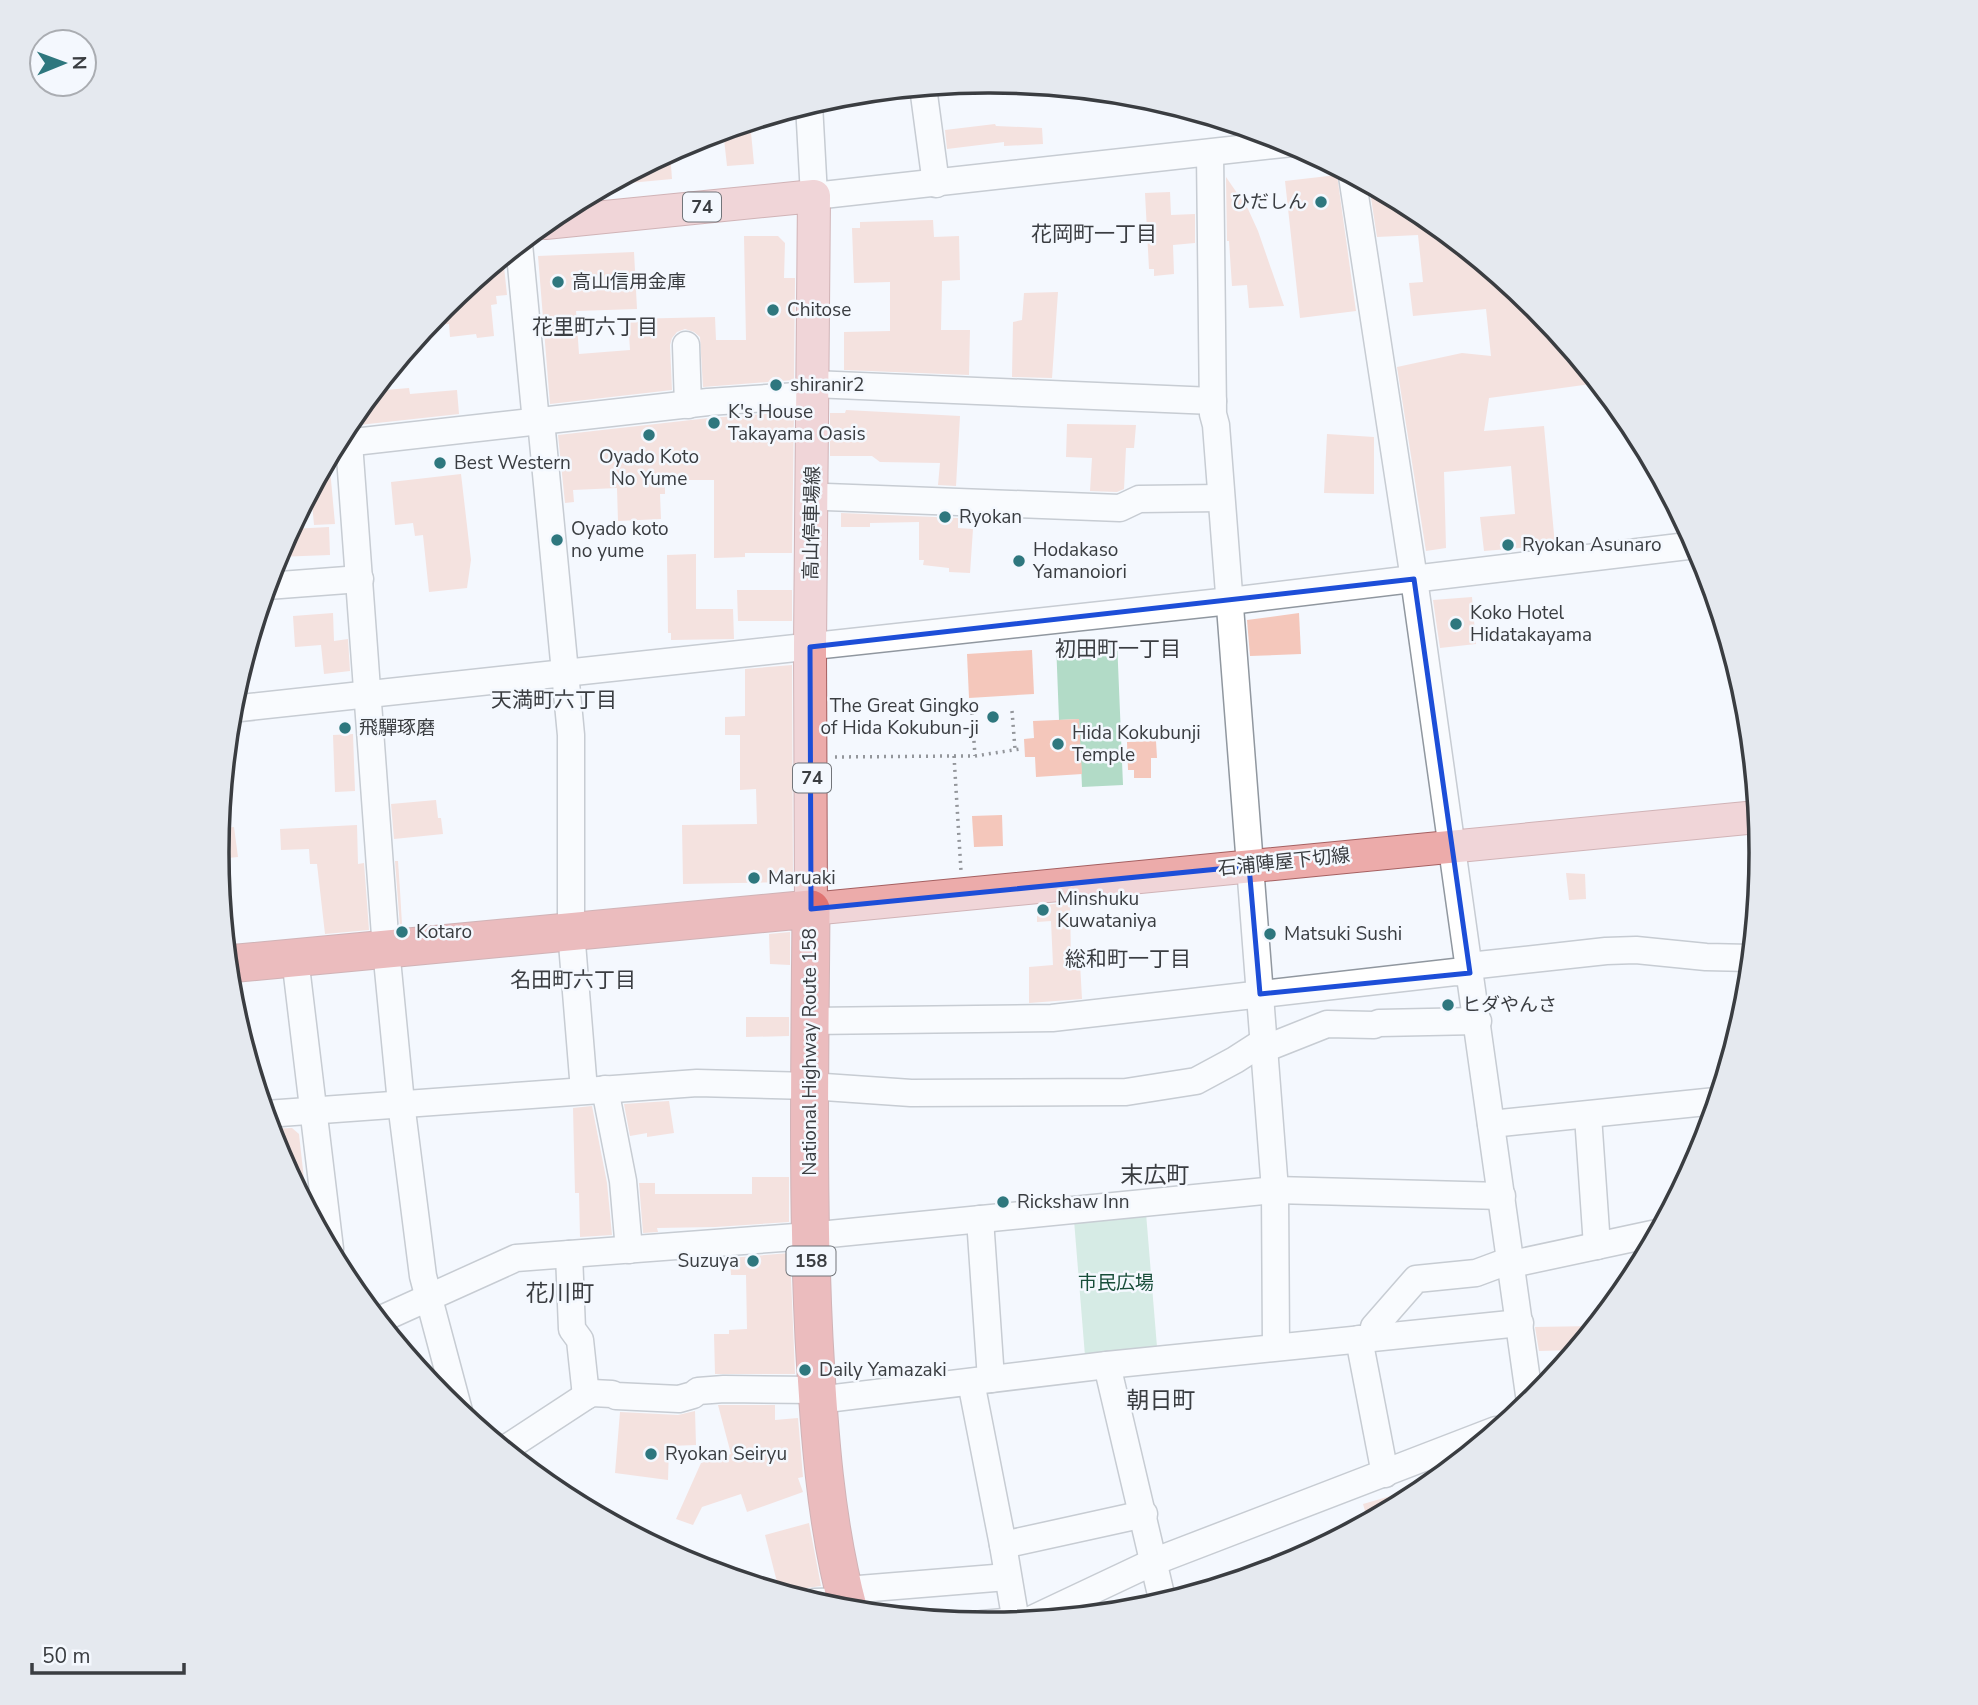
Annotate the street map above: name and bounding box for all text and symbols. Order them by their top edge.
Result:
north arrow [28,28,98,98]
text: N [66,55,92,70]
place label: ひだしん [1231,189,1307,215]
road number: 74 [683,192,721,222]
marker: ひだしん [1313,194,1329,210]
district label: 花岡町一丁目 [1031,220,1157,248]
place label: 高山信用金庫 [572,269,686,295]
marker: 高山信用金庫 [550,274,566,290]
place label: Chitose [787,297,851,323]
marker: Chitose [765,302,781,318]
district label: 花里町六丁目 [532,313,658,341]
place label: shiranir2 [790,372,865,398]
marker: shiranir2 [768,377,784,393]
place label: K's House Takayama Oasis [728,399,866,447]
marker: K's House Takayama Oasis [706,415,722,431]
marker: Oyado Koto No Yume [641,427,657,443]
place label: Oyado Koto No Yume [599,444,699,492]
place label: Best Western [454,450,571,476]
marker: Best Western [432,455,448,471]
street label: 高山停車場線 [798,466,826,580]
place label: Ryokan [959,504,1022,530]
marker: Ryokan [937,509,953,525]
place label: Oyado koto no yume [571,516,669,564]
marker: Oyado koto no yume [549,532,565,548]
place label: Ryokan Asunaro [1522,532,1662,558]
place label: Hodakaso Yamanoiori [1032,537,1127,585]
marker: Ryokan Asunaro [1500,537,1516,553]
marker: Hodakaso Yamanoiori [1011,553,1027,569]
place label: Koko Hotel Hidatakayama [1470,600,1592,648]
marker: Koko Hotel Hidatakayama [1448,616,1464,632]
district label: 初田町一丁目 [1055,635,1181,663]
district label: 天満町六丁目 [491,686,617,714]
place label: The Great Gingko of Hida Kokubun-ji [821,693,979,741]
marker: The Great Gingko of Hida Kokubun-ji [985,709,1001,725]
place label: 飛驒琢磨 [359,715,435,741]
marker: 飛驒琢磨 [337,720,353,736]
place label: Hida Kokubunji Temple [1072,720,1201,768]
marker: Hida Kokubunji Temple [1050,736,1066,752]
road number: 74 [793,764,831,792]
street label: 石浦陣屋下切線 [1216,842,1352,882]
place label: Maruaki [768,865,836,891]
marker: Maruaki [746,870,762,886]
place label: Minshuku Kuwataniya [1057,886,1157,934]
marker: Minshuku Kuwataniya [1035,902,1051,918]
place label: Kotaro [416,919,472,945]
place label: Matsuki Sushi [1284,921,1402,947]
marker: Kotaro [394,924,410,940]
marker: Matsuki Sushi [1262,926,1278,942]
street label: National Highway Route 158 [797,928,823,1176]
district label: 総和町一丁目 [1065,945,1191,973]
district label: 名田町六丁目 [510,966,636,994]
place label: ヒダやんさ [1462,992,1557,1018]
marker: ヒダやんさ [1440,997,1456,1013]
district label: 末広町 [1121,1160,1190,1191]
place label: Rickshaw Inn [1017,1189,1129,1215]
marker: Rickshaw Inn [995,1194,1011,1210]
road number: 158 [786,1246,836,1276]
place label: Suzuya [678,1248,739,1274]
marker: Suzuya [745,1253,761,1269]
park label: 市民広場 [1078,1270,1154,1296]
district label: 花川町 [526,1278,595,1309]
place label: Daily Yamazaki [819,1357,947,1383]
marker: Daily Yamazaki [797,1362,813,1378]
district label: 朝日町 [1127,1385,1196,1416]
place label: Ryokan Seiryu [665,1441,787,1467]
marker: Ryokan Seiryu [643,1446,659,1462]
scale bar [32,1632,184,1676]
text: 50 m [42,1642,91,1670]

